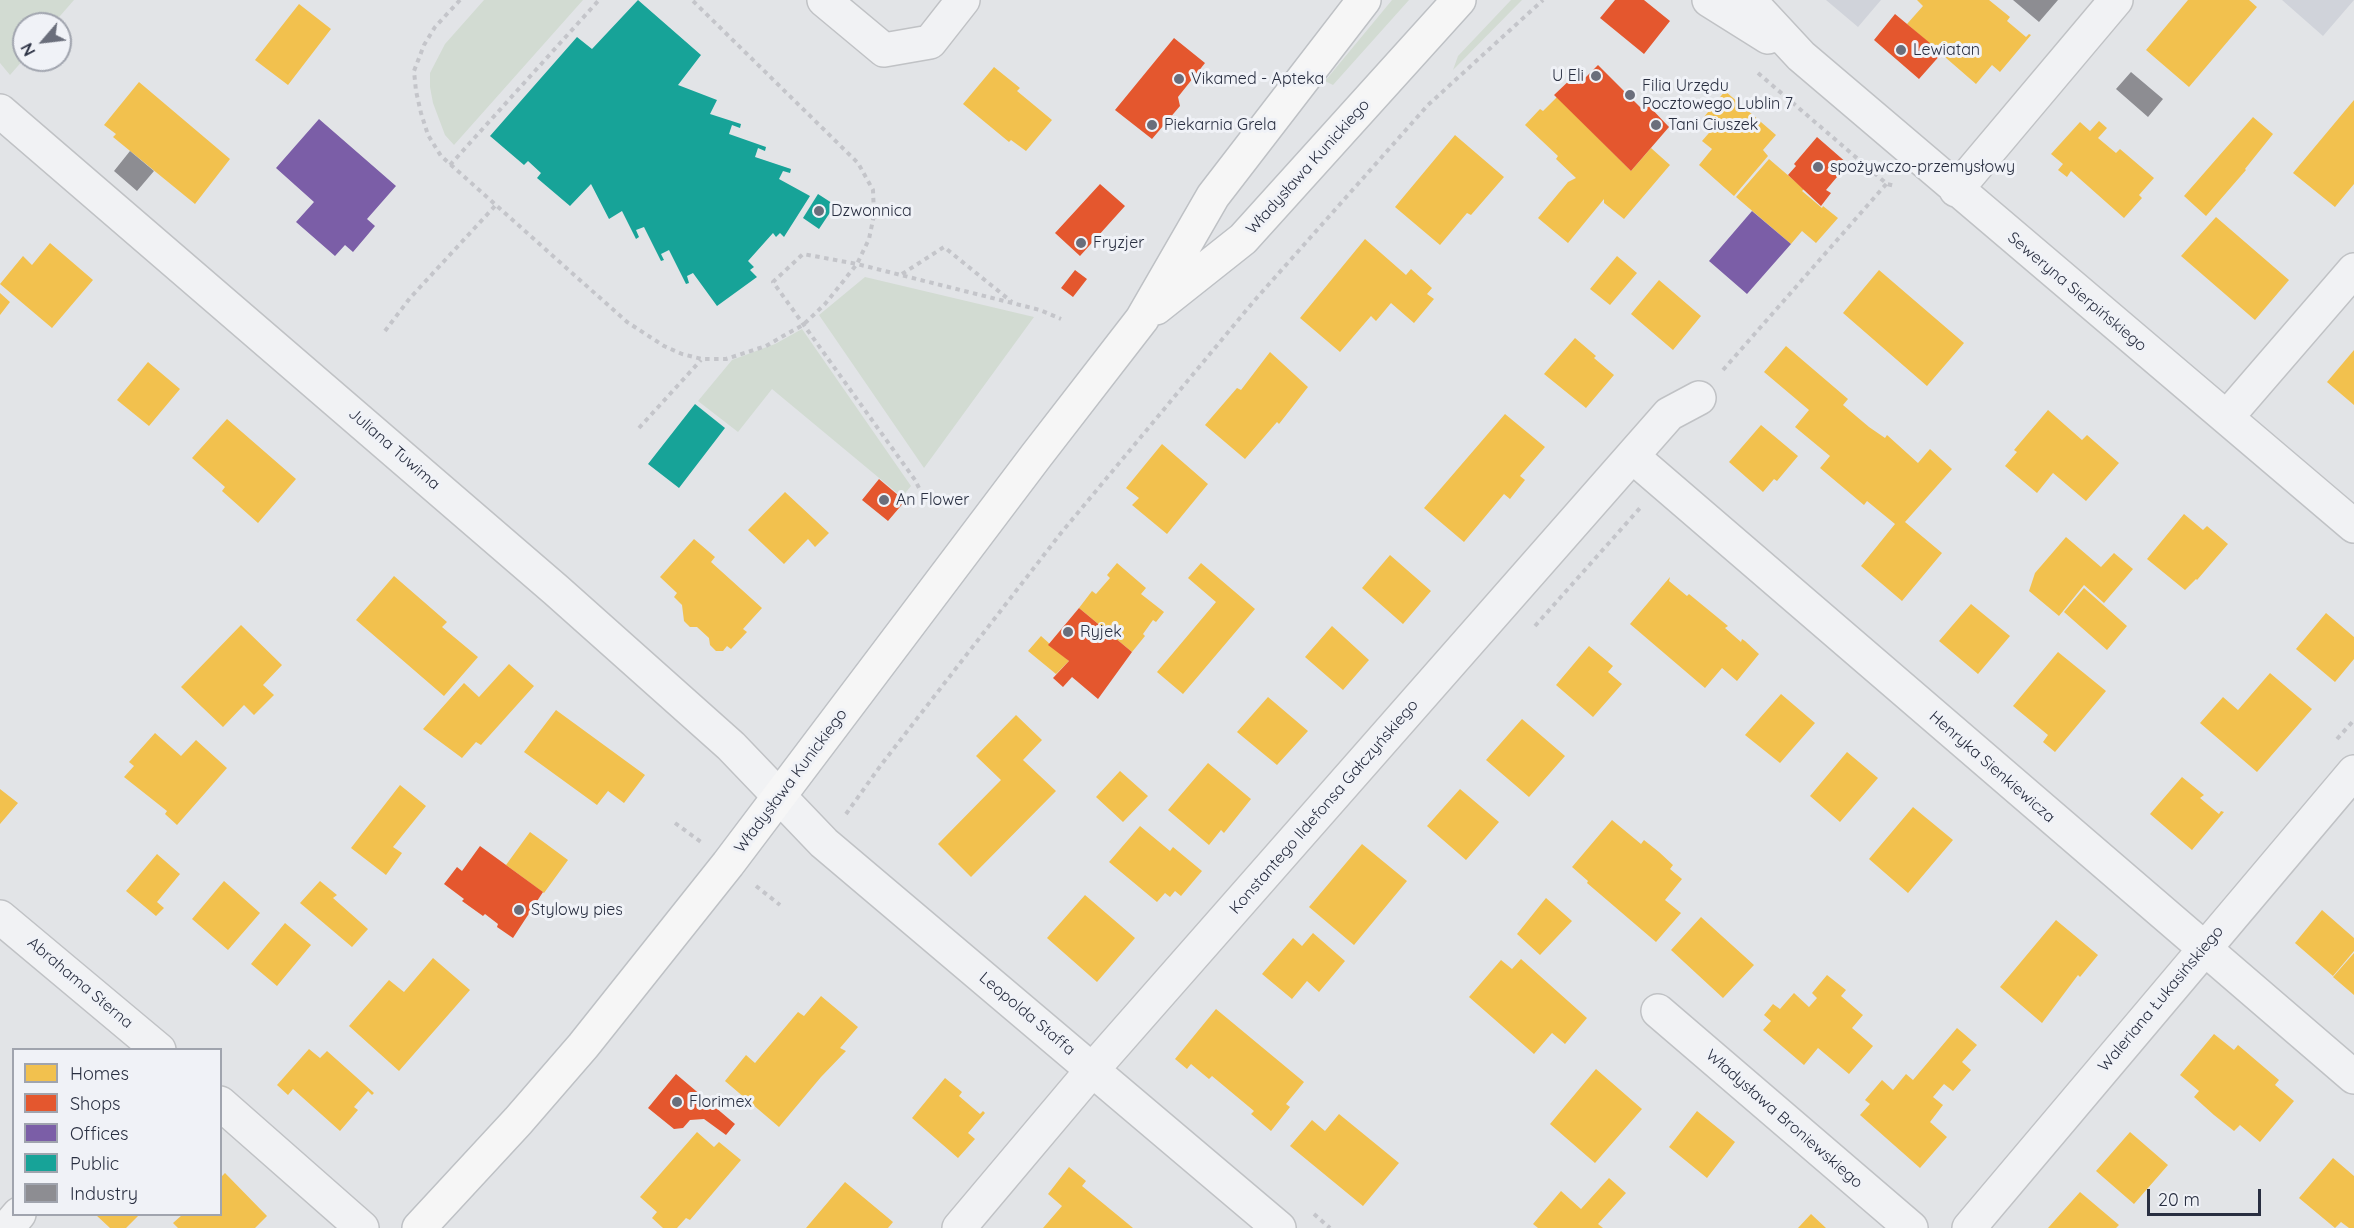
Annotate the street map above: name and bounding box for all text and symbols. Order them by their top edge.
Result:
north arrow [12,12,72,72]
text: N [16,40,39,59]
place label: Lewiatan [1913,40,1980,60]
marker: Lewiatan [1894,43,1908,57]
place label: U Eli [1552,66,1584,86]
place label: Vikamed - Apteka [1191,69,1324,89]
marker: U Eli [1589,69,1603,83]
marker: Vikamed - Apteka [1172,72,1186,86]
place label: Filia Urzędu Pocztowego Lublin 7 [1642,76,1793,114]
marker: Filia Urzędu Pocztowego Lublin 7 [1623,88,1637,102]
street label: Władysława Kunickiego [1242,95,1374,239]
place label: Piekarnia Grela [1164,115,1276,135]
place label: Tani Ciuszek [1668,115,1758,135]
marker: Piekarnia Grela [1145,118,1159,132]
marker: Tani Ciuszek [1649,118,1663,132]
place label: spożywczo-przemysłowy [1830,157,2015,177]
marker: spożywczo-przemysłowy [1811,160,1825,174]
place label: Dzwonnica [831,201,912,221]
marker: Dzwonnica [812,204,826,218]
street label: Seweryna Sierpińskiego [2004,228,2150,356]
place label: Fryzjer [1093,233,1144,253]
marker: Fryzjer [1074,236,1088,250]
street label: Juliana Tuwima [344,404,444,494]
place label: An Flower [896,490,969,510]
marker: An Flower [877,493,891,507]
place label: Ryjek [1080,622,1122,642]
marker: Ryjek [1061,625,1075,639]
street label: Konstantego Ildefonsa Gałczyńskiego [1226,696,1422,918]
street label: Władysława Kunickiego [731,705,851,857]
street label: Henryka Sienkiewicza [1925,707,2059,827]
place label: Stylowy pies [531,900,623,920]
marker: Stylowy pies [512,903,526,917]
street label: Waleriana Łukasińskiego [2094,922,2228,1076]
street label: Abrahama Sterna [23,933,137,1033]
street label: Leopolda Staffa [975,968,1079,1060]
street label: Władysława Broniewskiego [1702,1046,1866,1192]
legend [12,1048,222,1216]
text: Homes [70,1062,129,1085]
text: Shops [70,1092,121,1115]
place label: Florimex [689,1092,752,1112]
marker: Florimex [670,1095,684,1109]
text: Offices [70,1122,129,1145]
text: Public [70,1152,119,1175]
scale bar [2150,1177,2264,1215]
text: Industry [70,1182,138,1205]
text: 20 m [2158,1188,2200,1211]

